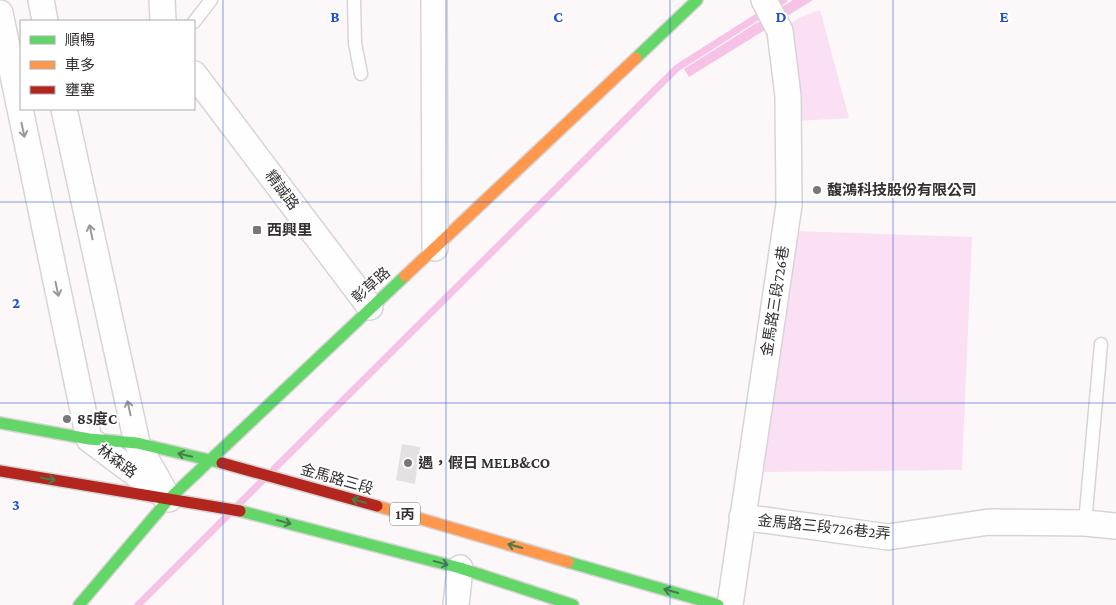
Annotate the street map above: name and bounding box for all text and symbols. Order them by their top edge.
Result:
text: B [330,8,340,25]
text: C [553,8,563,25]
text: D [775,8,787,25]
text: E [999,8,1009,25]
legend [20,20,195,110]
text: 順暢 [65,32,95,48]
text: 車多 [65,57,95,73]
text: 壅塞 [65,82,95,98]
one-way arrow [19,121,28,137]
street label: 精誠路 [262,167,303,213]
place label: 馥鴻科技股份有限公司 [827,182,977,198]
marker: 馥鴻科技股份有限公司 [811,184,823,196]
place label: 西興里 [267,222,312,238]
one-way arrow [86,224,95,240]
marker: 西興里 [251,224,263,236]
street label: 金馬路三段726巷 [758,245,792,357]
street label: 彰草路 [349,264,393,306]
one-way arrow [52,280,62,296]
text: 2 [12,294,20,311]
one-way arrow [124,400,133,416]
place label: 85度C [77,410,117,427]
marker: 85度C [61,413,73,425]
street label: 林森路 [94,441,140,481]
one-way arrow [178,450,194,459]
place label: 遇，假日 MELB&CO [418,455,550,471]
marker: 遇，假日 MELB&CO [402,457,414,469]
street label: 金馬路三段 [299,461,375,497]
one-way arrow [40,474,56,484]
text: 3 [12,496,20,513]
one-way arrow [352,496,368,506]
road number: 1丙 [390,502,420,526]
street label: 金馬路三段726巷2弄 [757,512,891,542]
one-way arrow [275,518,291,527]
one-way arrow [508,541,524,551]
one-way arrow [433,559,449,568]
one-way arrow [664,586,680,596]

